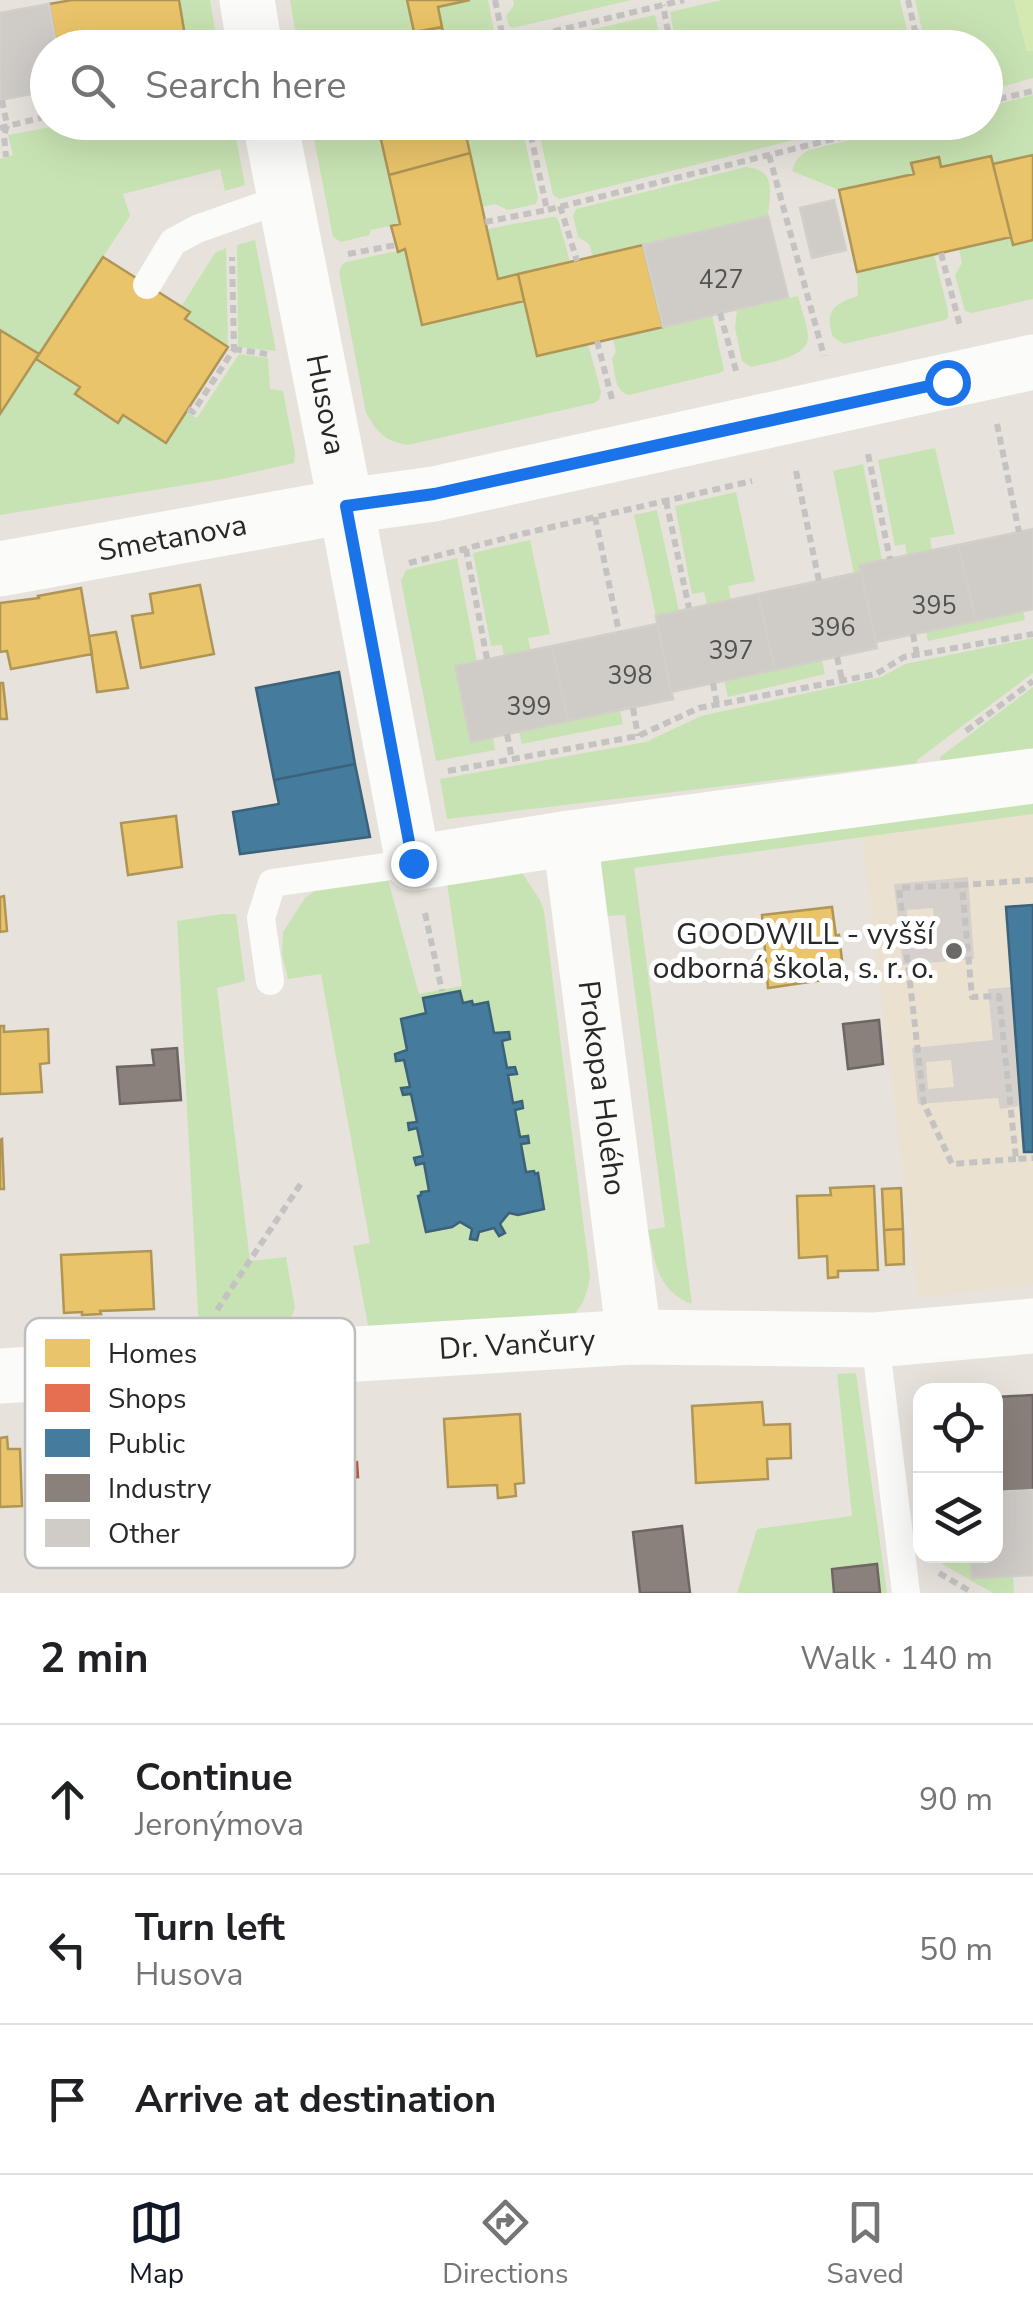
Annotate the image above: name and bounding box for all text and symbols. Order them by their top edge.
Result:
search box [30,30,1003,140]
icon: search [65,58,120,113]
text: Search here [145,60,346,111]
house number: 427 [698,263,744,297]
street label: Husova [296,351,356,458]
route start [925,360,971,406]
street label: Smetanova [94,504,250,571]
house number: 395 [911,589,957,623]
house number: 396 [810,611,856,645]
house number: 397 [708,634,754,668]
house number: 398 [607,659,653,693]
house number: 399 [506,690,552,724]
route end [391,841,437,887]
place label: GOODWILL - vyšší odborná škola, s. r. o. [653,914,936,989]
marker: GOODWILL - vyšší odborná škola, s. r. o. [943,940,965,962]
street label: Prokopa Holého [568,978,636,1198]
legend [25,1318,355,1568]
street label: Dr. Vančury [438,1319,597,1369]
text: Homes [108,1335,197,1373]
text: Shops [108,1380,186,1418]
map controls [913,1383,1003,1563]
button: locate [913,1383,1003,1473]
text: Public [108,1425,185,1463]
text: Industry [108,1470,212,1508]
button: layers [913,1473,1003,1563]
text: Other [108,1515,180,1553]
text: 2 min [40,1630,149,1687]
text: Walk · 140 m [800,1637,993,1680]
text: Continue [135,1752,293,1803]
icon: ahead [40,1772,95,1827]
text: 90 m [919,1778,993,1821]
text: Jeronýmova [135,1803,304,1846]
text: Turn left [135,1902,285,1953]
icon: left [40,1922,95,1977]
text: 50 m [919,1928,993,1971]
text: Husova [135,1953,243,1996]
icon: arrive [40,2072,95,2127]
text: Arrive at destination [135,2074,496,2125]
tab: Map [129,2195,184,2293]
tab: Directions [442,2195,568,2293]
tab: Saved [827,2195,904,2293]

